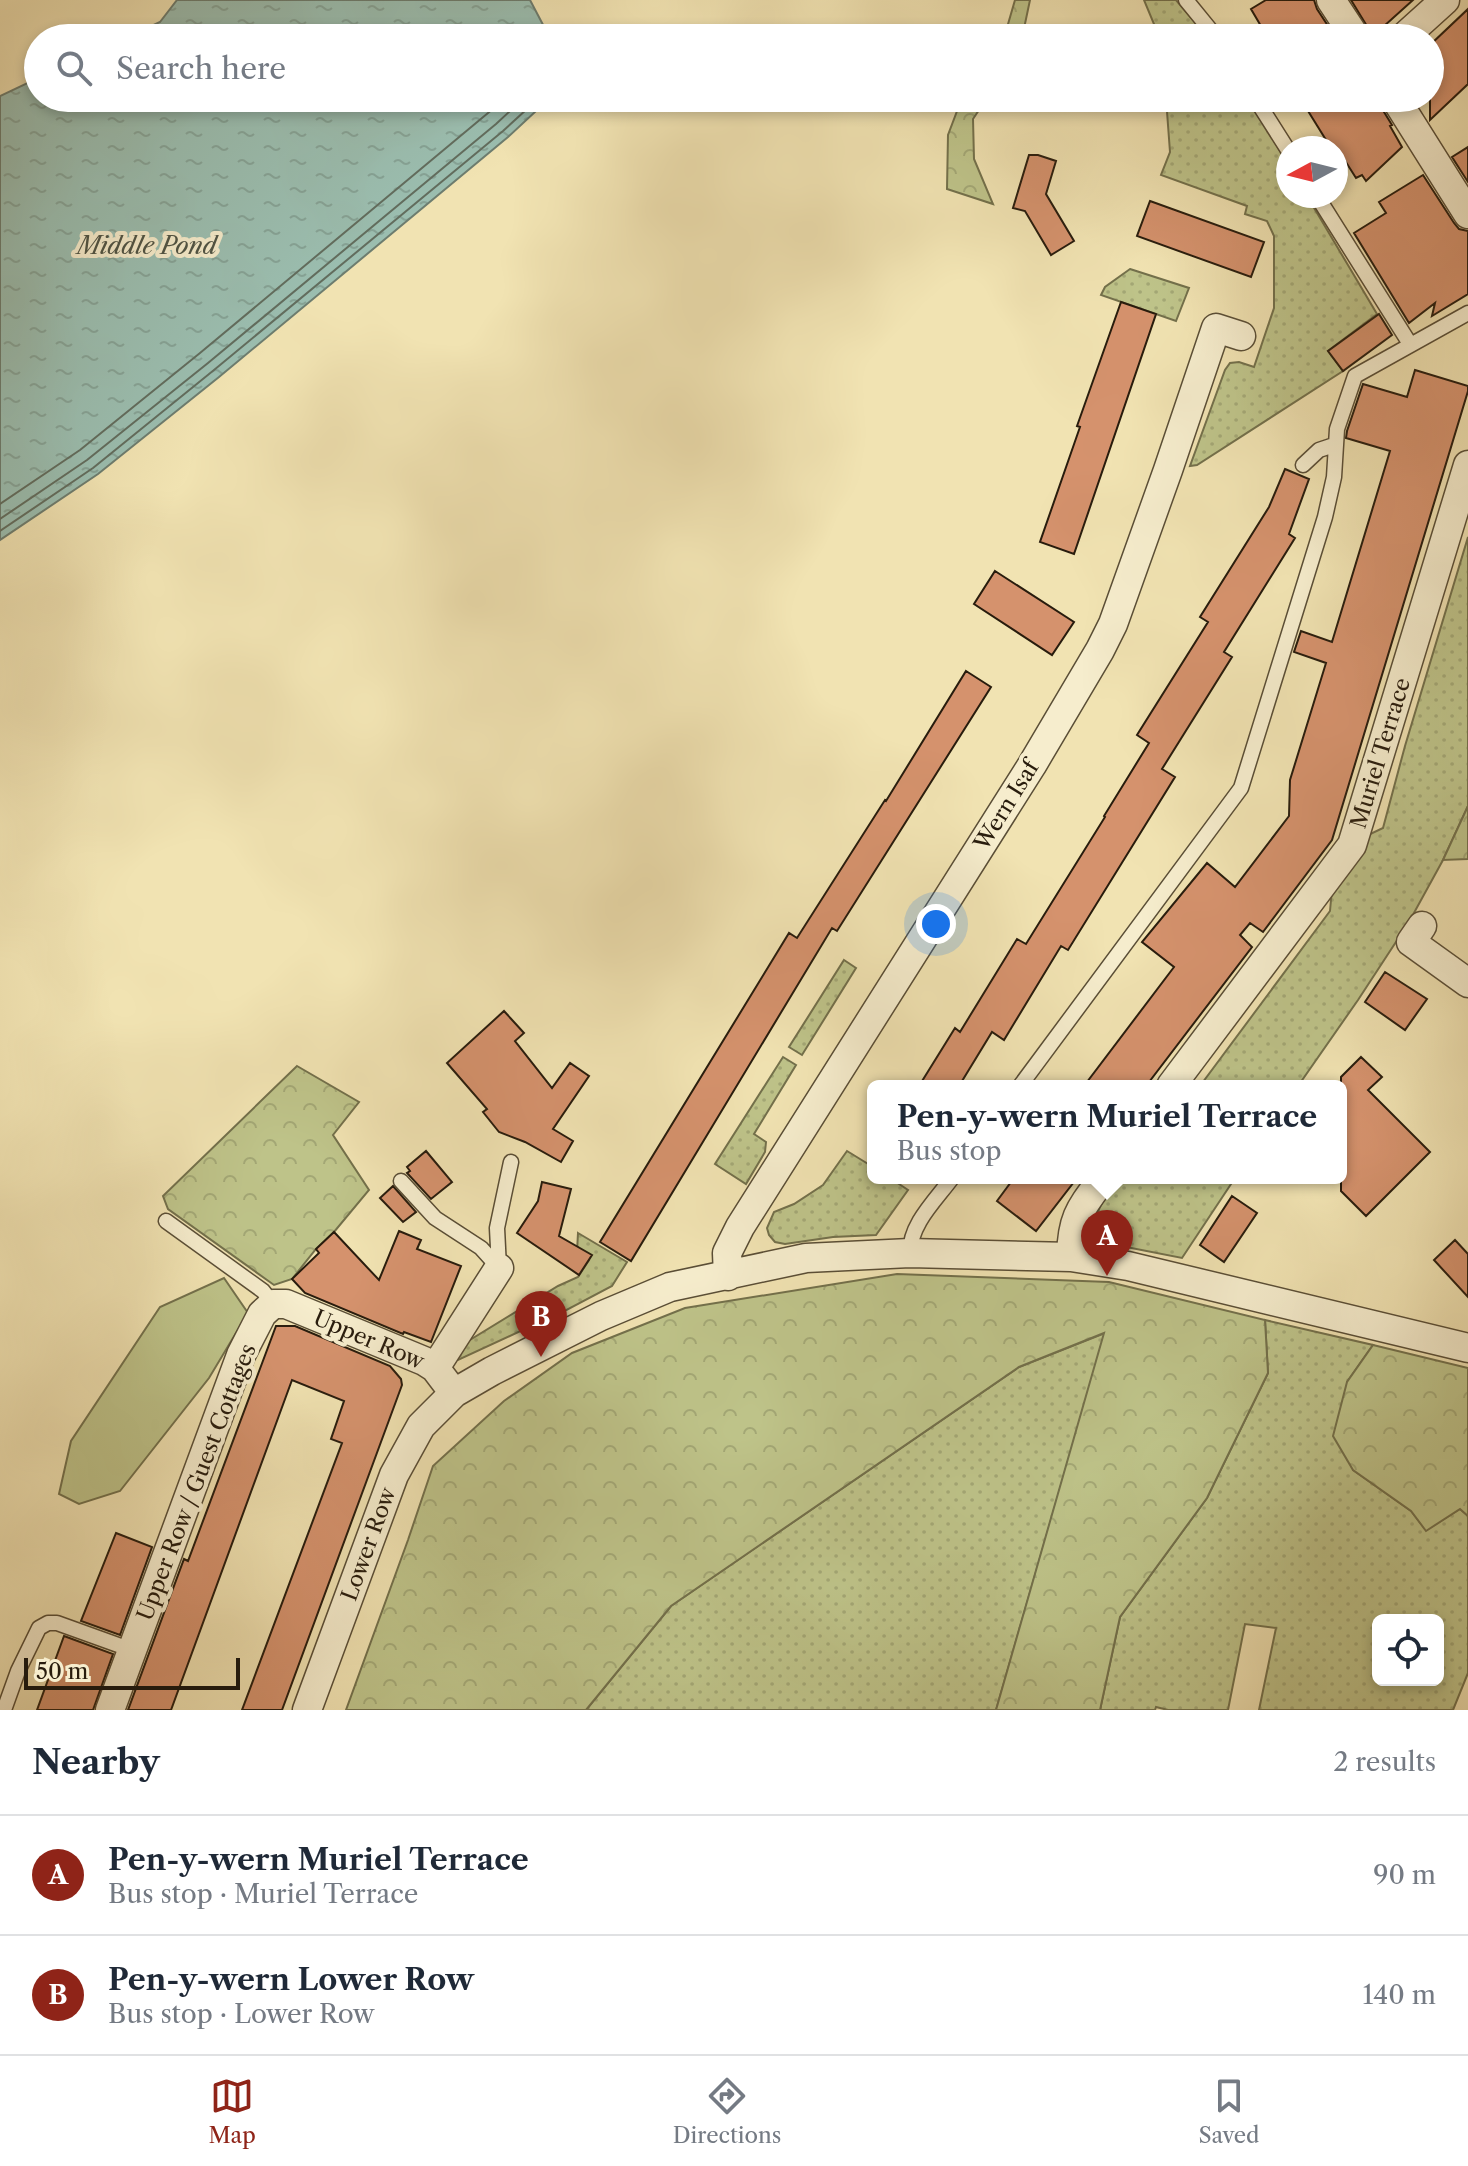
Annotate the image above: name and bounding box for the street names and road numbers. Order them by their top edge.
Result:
street label: Muriel Terrace [1345,675,1416,832]
street label: Wern Isaf [968,753,1046,856]
street label: Upper Row [309,1304,429,1375]
street label: Upper Row / Guest Cottages [131,1340,262,1624]
street label: Lower Row [335,1483,402,1605]

